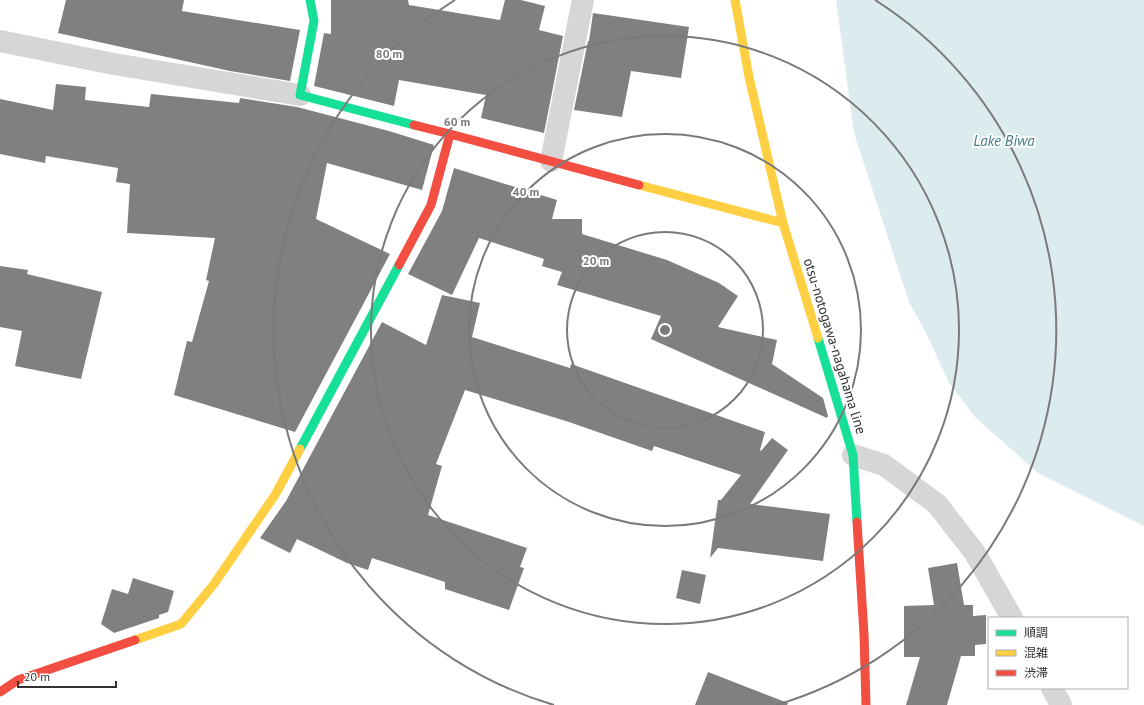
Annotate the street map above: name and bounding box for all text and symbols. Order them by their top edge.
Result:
text: 80 m [376,46,402,61]
text: 60 m [444,114,470,129]
water label: Lake Biwa [973,131,1035,150]
text: 40 m [513,184,539,199]
text: 20 m [583,253,609,268]
street label: otsu-notogawa-nagahama line [800,256,870,436]
centre of rings [658,323,672,337]
legend [988,617,1128,689]
text: 順調 [1024,625,1048,640]
text: 混雑 [1024,645,1048,660]
scale bar [18,663,116,689]
text: 渋滞 [1024,665,1048,680]
text: 20 m [24,669,50,684]

